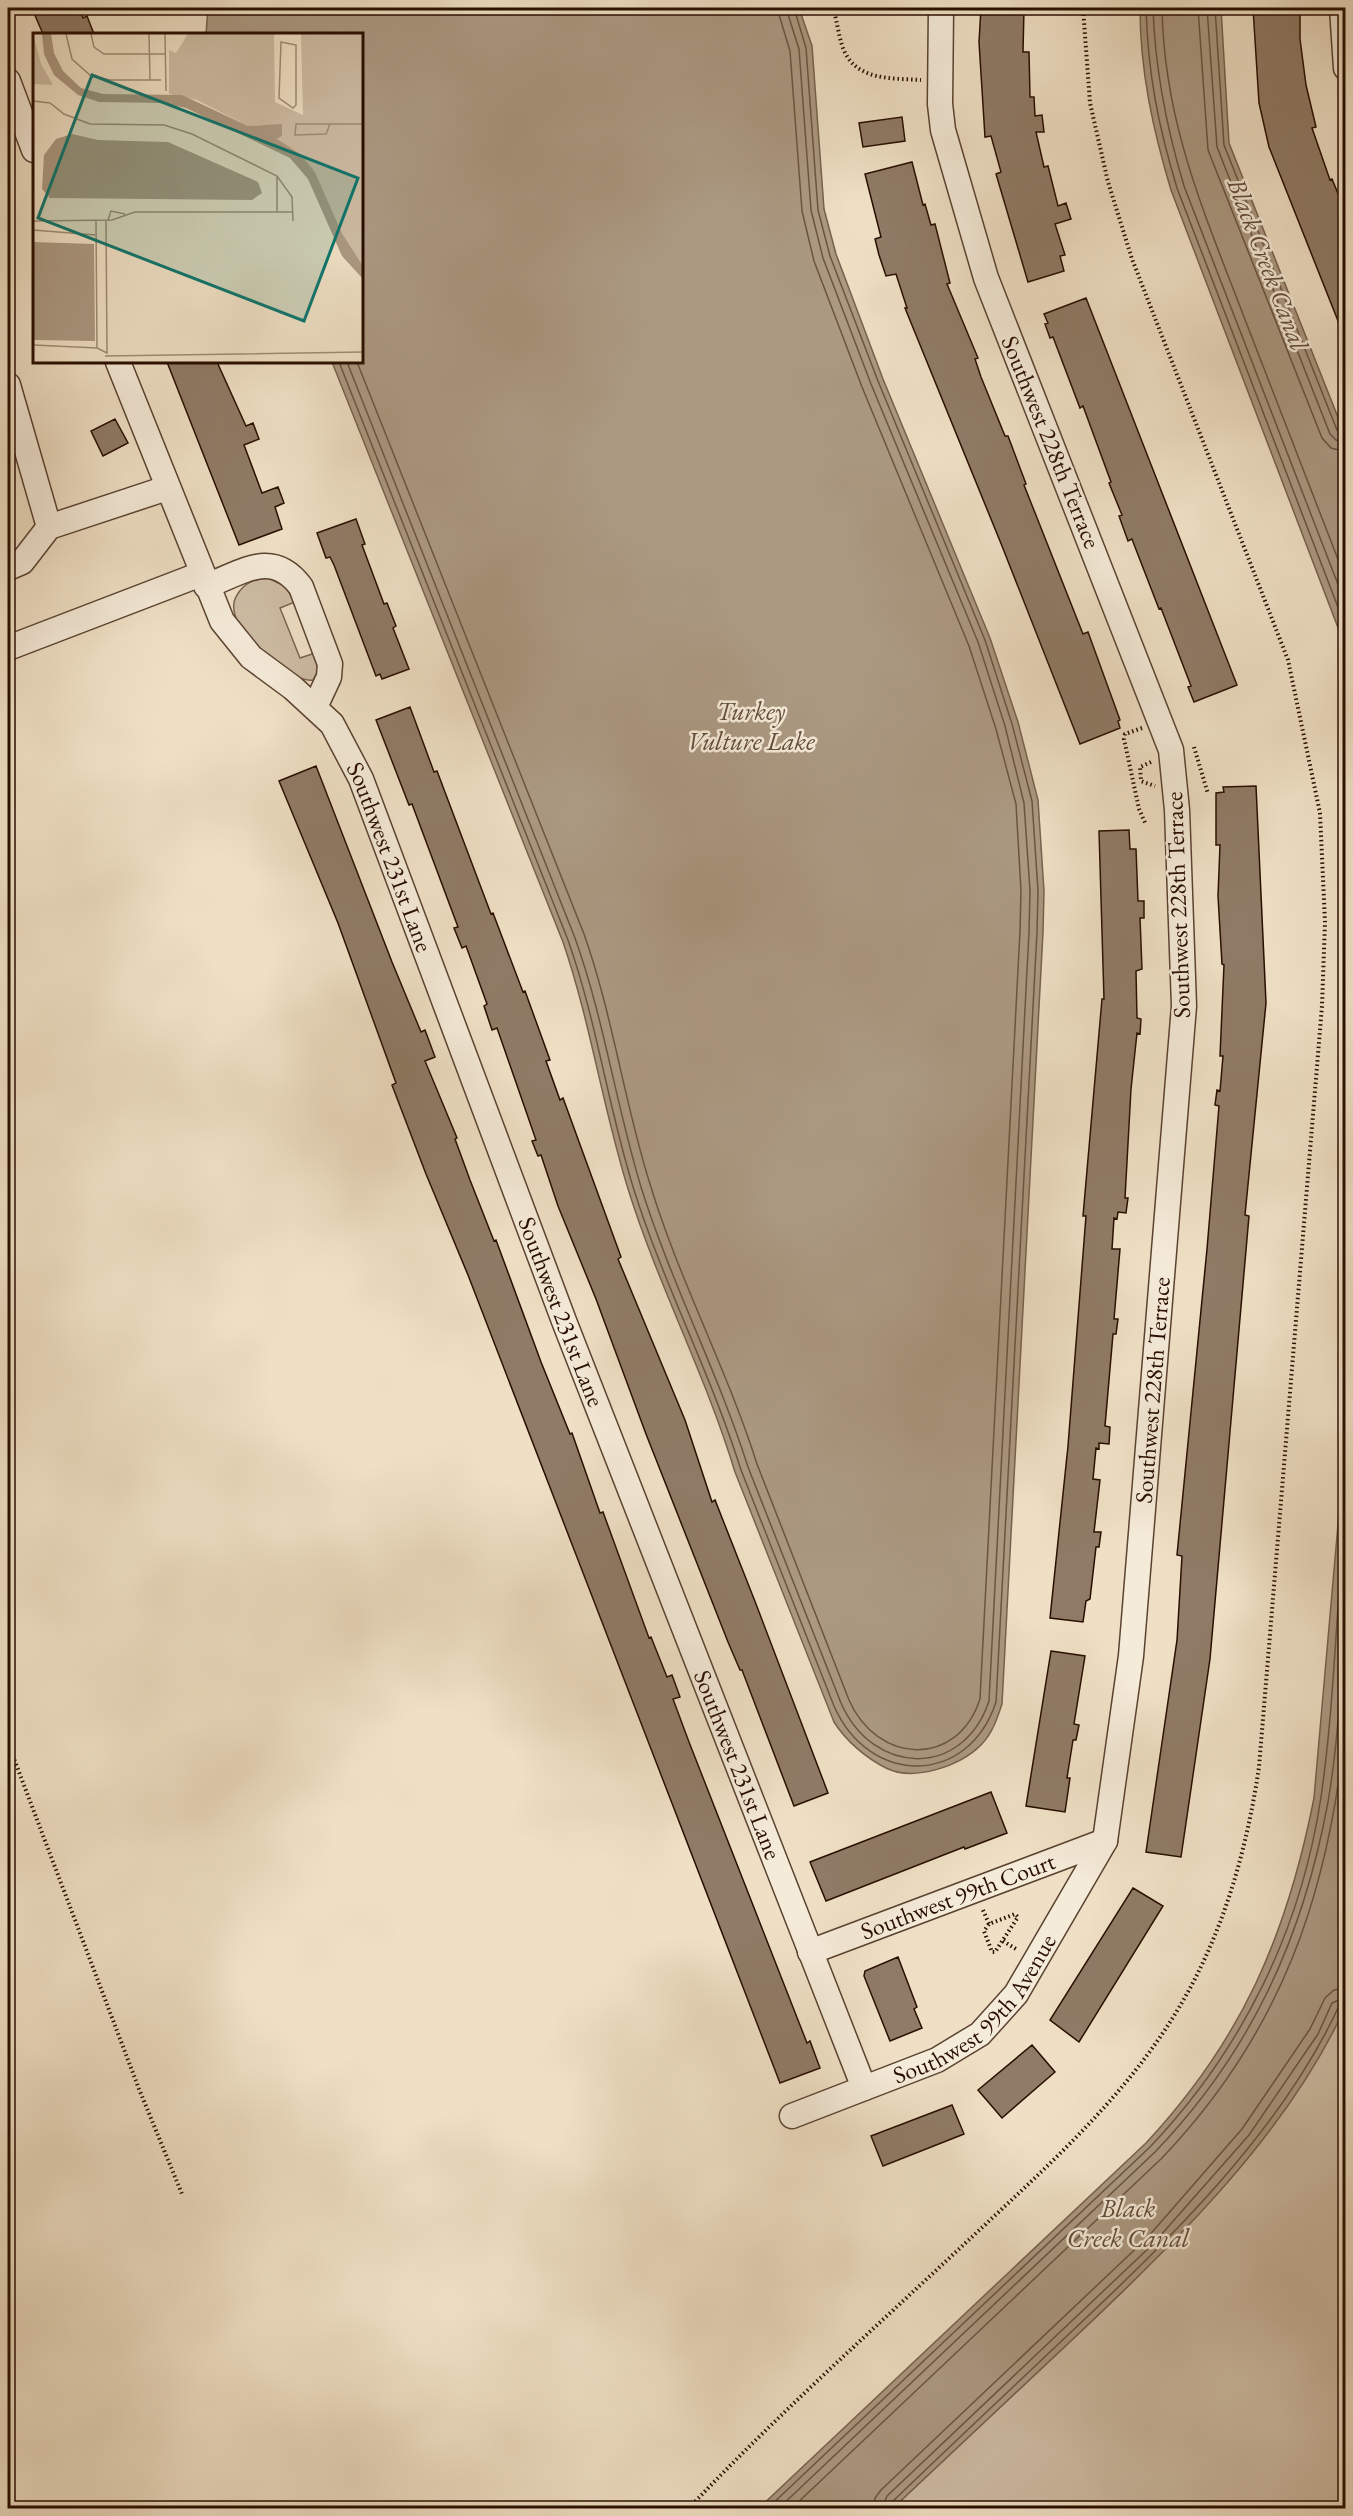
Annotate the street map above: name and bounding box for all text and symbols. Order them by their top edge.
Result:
inset map [33,33,363,363]
water label: Black Creek Canal [1219,172,1317,356]
street label: Southwest 228th Terrace [995,331,1108,553]
water label: Turkey Vulture Lake [687,694,816,758]
street label: Southwest 231st Lane [340,756,440,956]
street label: Southwest 228th Terrace [1158,791,1197,1019]
street label: Southwest 231st Lane [511,1212,612,1411]
street label: Southwest 228th Terrace [1128,1276,1177,1505]
street label: Southwest 231st Lane [687,1665,789,1864]
street label: Southwest 99th Court [856,1845,1060,1947]
street label: Southwest 99th Avenue [888,1928,1063,2091]
water label: Black Creek Canal [1067,2191,1190,2255]

